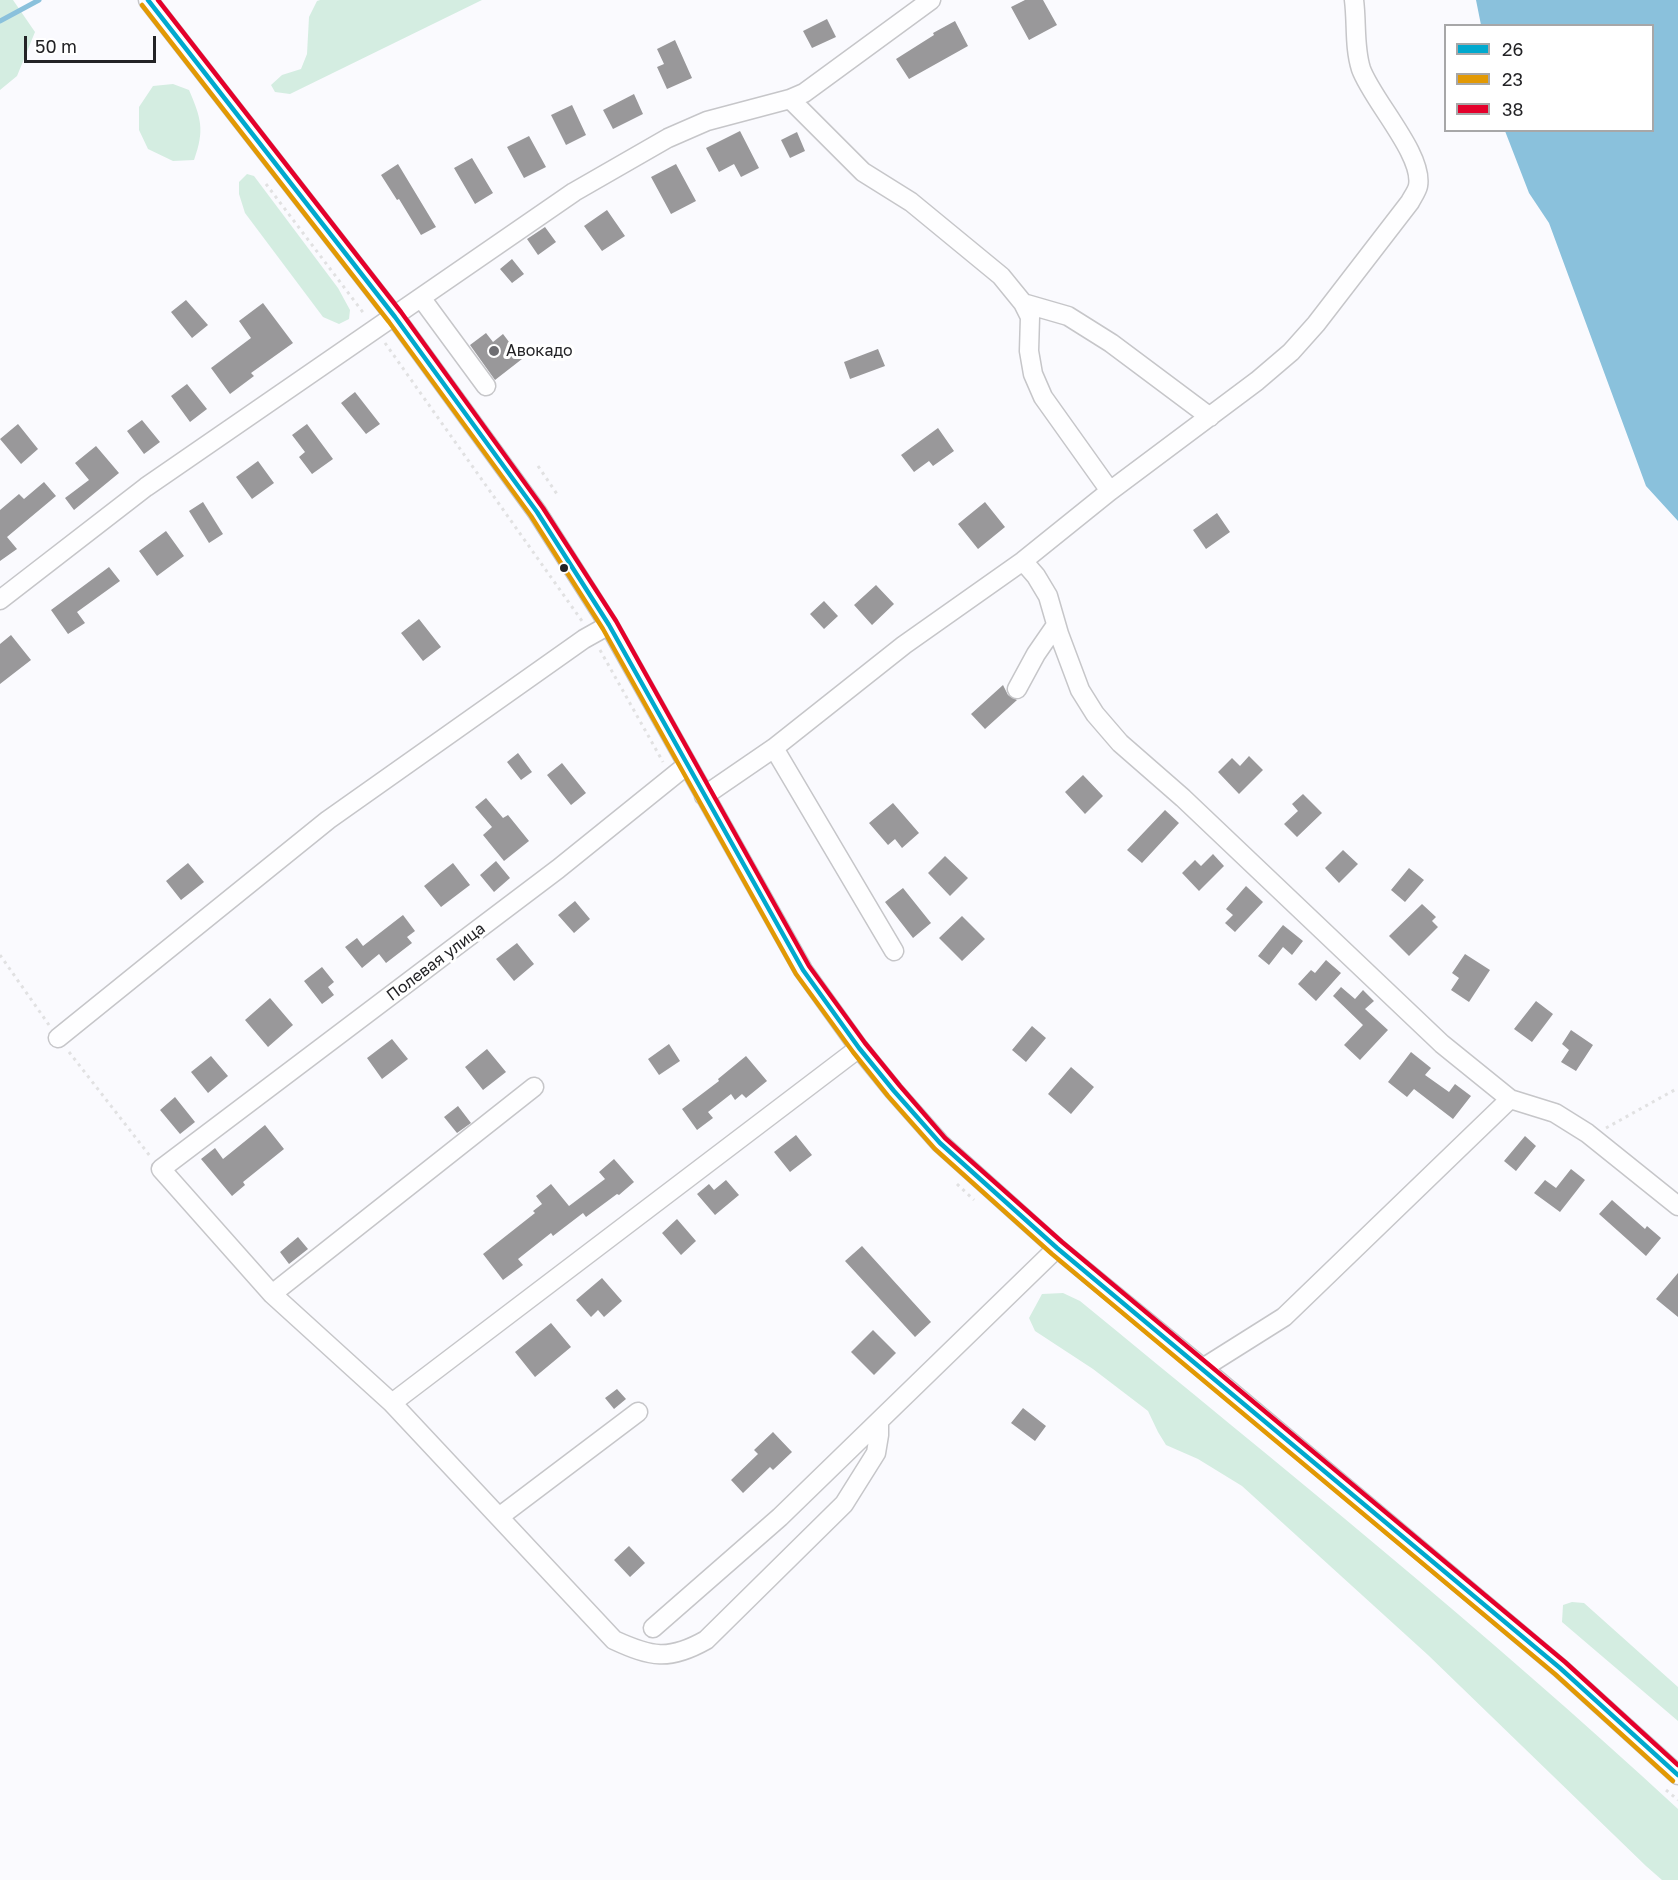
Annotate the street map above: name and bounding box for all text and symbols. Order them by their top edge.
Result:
scale bar [27,24,159,62]
legend [1444,24,1654,132]
text: 50 m [35,35,77,57]
text: 26 [1502,38,1523,60]
text: 23 [1502,68,1523,90]
text: 38 [1502,98,1524,120]
place label: Авокадо [506,341,573,361]
marker: Авокадо [487,344,501,358]
unlabelled marker [558,562,570,574]
street label: Полевая улица [383,919,489,1005]

